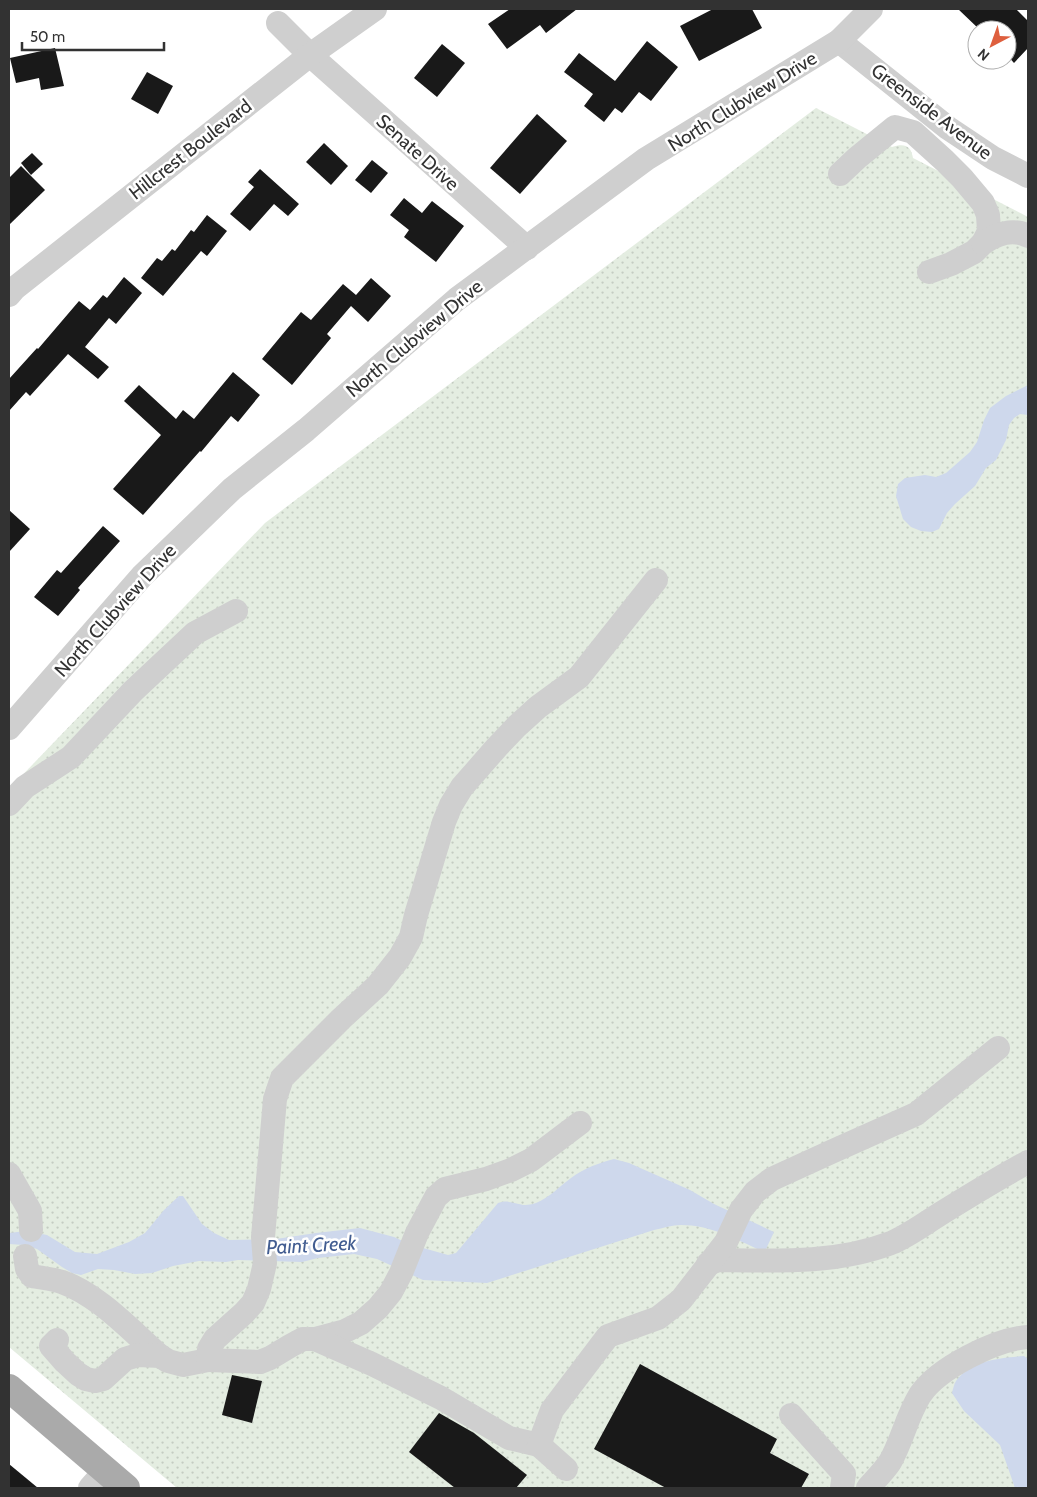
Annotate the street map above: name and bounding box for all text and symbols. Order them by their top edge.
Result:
scale bar [22,20,165,52]
north arrow [967,20,1017,70]
text: 50 m [30,28,65,46]
text: N [974,45,993,65]
street label: North Clubview Drive [664,46,821,156]
street label: Greenside Avenue [867,59,997,164]
street label: Hillcrest Boulevard [124,94,256,204]
street label: Senate Drive [372,109,464,196]
street label: North Clubview Drive [341,274,487,402]
street label: North Clubview Drive [50,539,181,682]
water label: Paint Creek [265,1231,358,1259]

